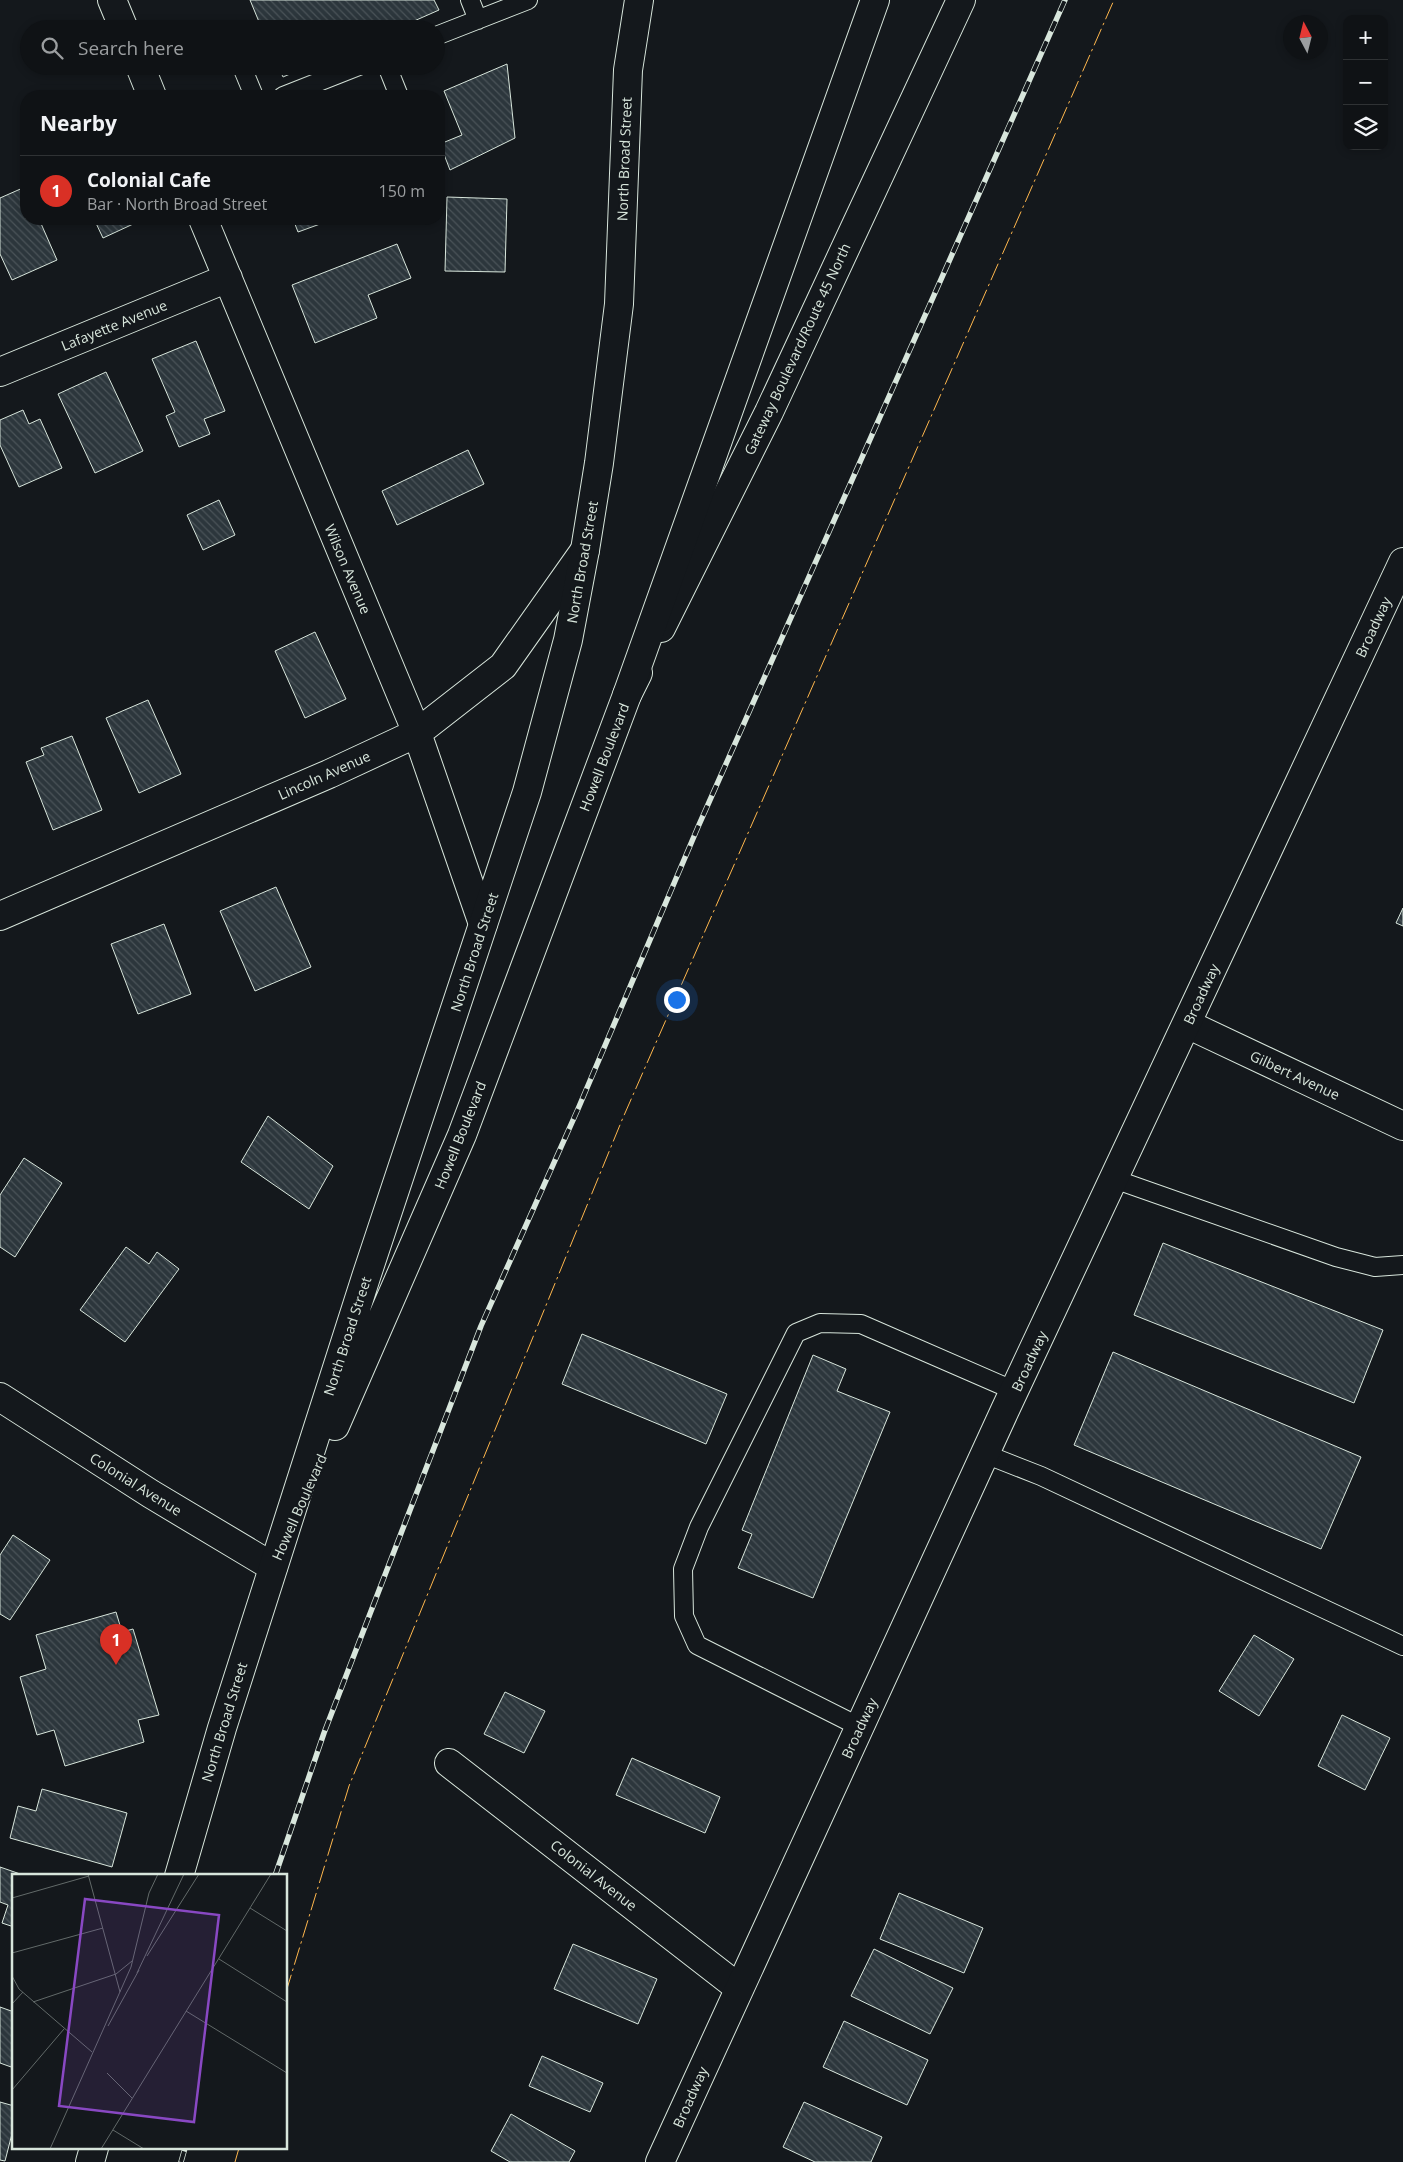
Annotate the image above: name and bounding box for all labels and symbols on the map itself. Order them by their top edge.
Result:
north arrow [1283,15,1328,60]
street label: North Broad Street [612,97,636,221]
street label: Gateway Boulevard/Route 45 North [739,240,855,458]
street label: Lafayette Avenue [58,295,170,355]
street label: North Broad Street [562,499,602,625]
street label: Wilson Avenue [320,521,376,617]
street label: Broadway [1351,593,1396,661]
street label: Howell Boulevard [575,700,633,814]
street label: Lincoln Avenue [275,746,373,804]
street label: North Broad Street [446,890,502,1014]
street label: Broadway [1179,960,1224,1028]
your location [664,987,690,1013]
street label: Gilbert Avenue [1247,1046,1343,1104]
street label: Howell Boulevard [430,1078,490,1192]
street label: North Broad Street [319,1274,375,1398]
street label: Broadway [1007,1327,1052,1395]
street label: Colonial Avenue [86,1448,186,1520]
street label: Howell Boulevard [267,1451,331,1563]
pin: 1 [100,1624,132,1665]
street label: North Broad Street [197,1660,251,1784]
street label: Broadway [837,1694,882,1762]
street label: Colonial Avenue [547,1835,641,1915]
inset map [12,1874,288,2150]
street label: Broadway [668,2062,712,2131]

